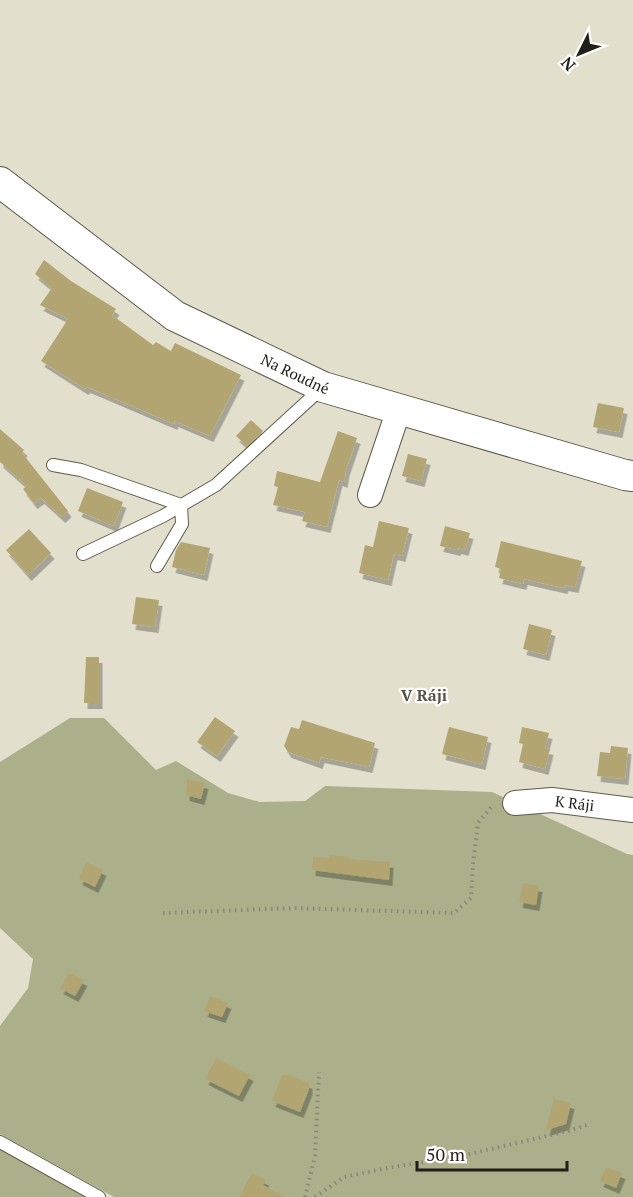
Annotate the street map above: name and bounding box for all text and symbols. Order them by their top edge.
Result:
north arrow [549,24,609,84]
text: N [556,52,580,76]
street label: Na Roudné [258,349,332,398]
district label: V Ráji [401,684,447,706]
street label: K Ráji [554,790,595,815]
scale bar [417,1134,567,1172]
text: 50 m [426,1142,466,1166]

